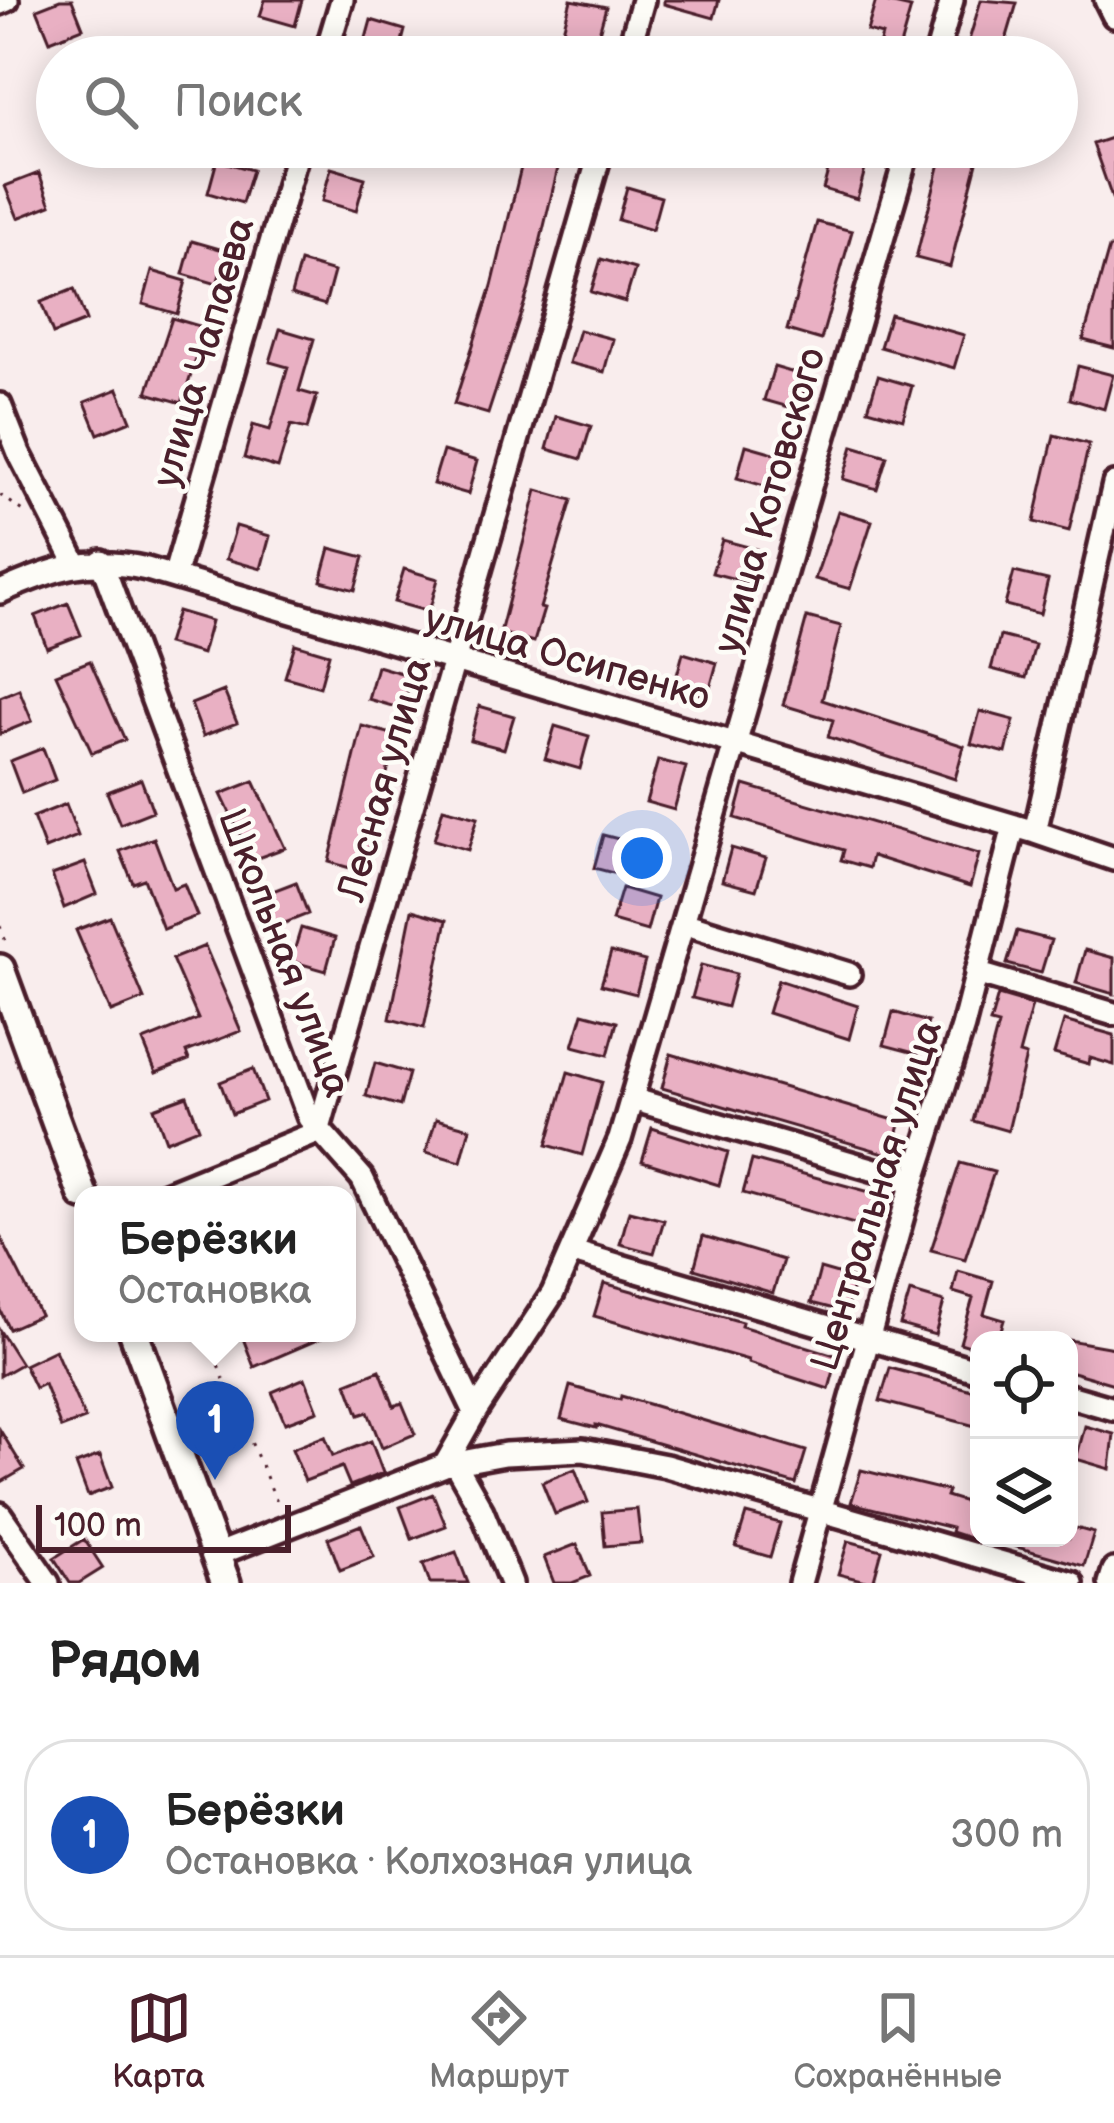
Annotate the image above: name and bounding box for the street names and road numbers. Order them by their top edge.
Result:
street label: улица Чапаева [143,212,265,493]
street label: улица Котовского [704,343,836,659]
street label: улица Осипенко [419,595,715,722]
street label: Лесная улица [328,653,443,908]
street label: Школьная улица [207,802,360,1103]
street label: Центральная улица [802,1015,953,1376]

